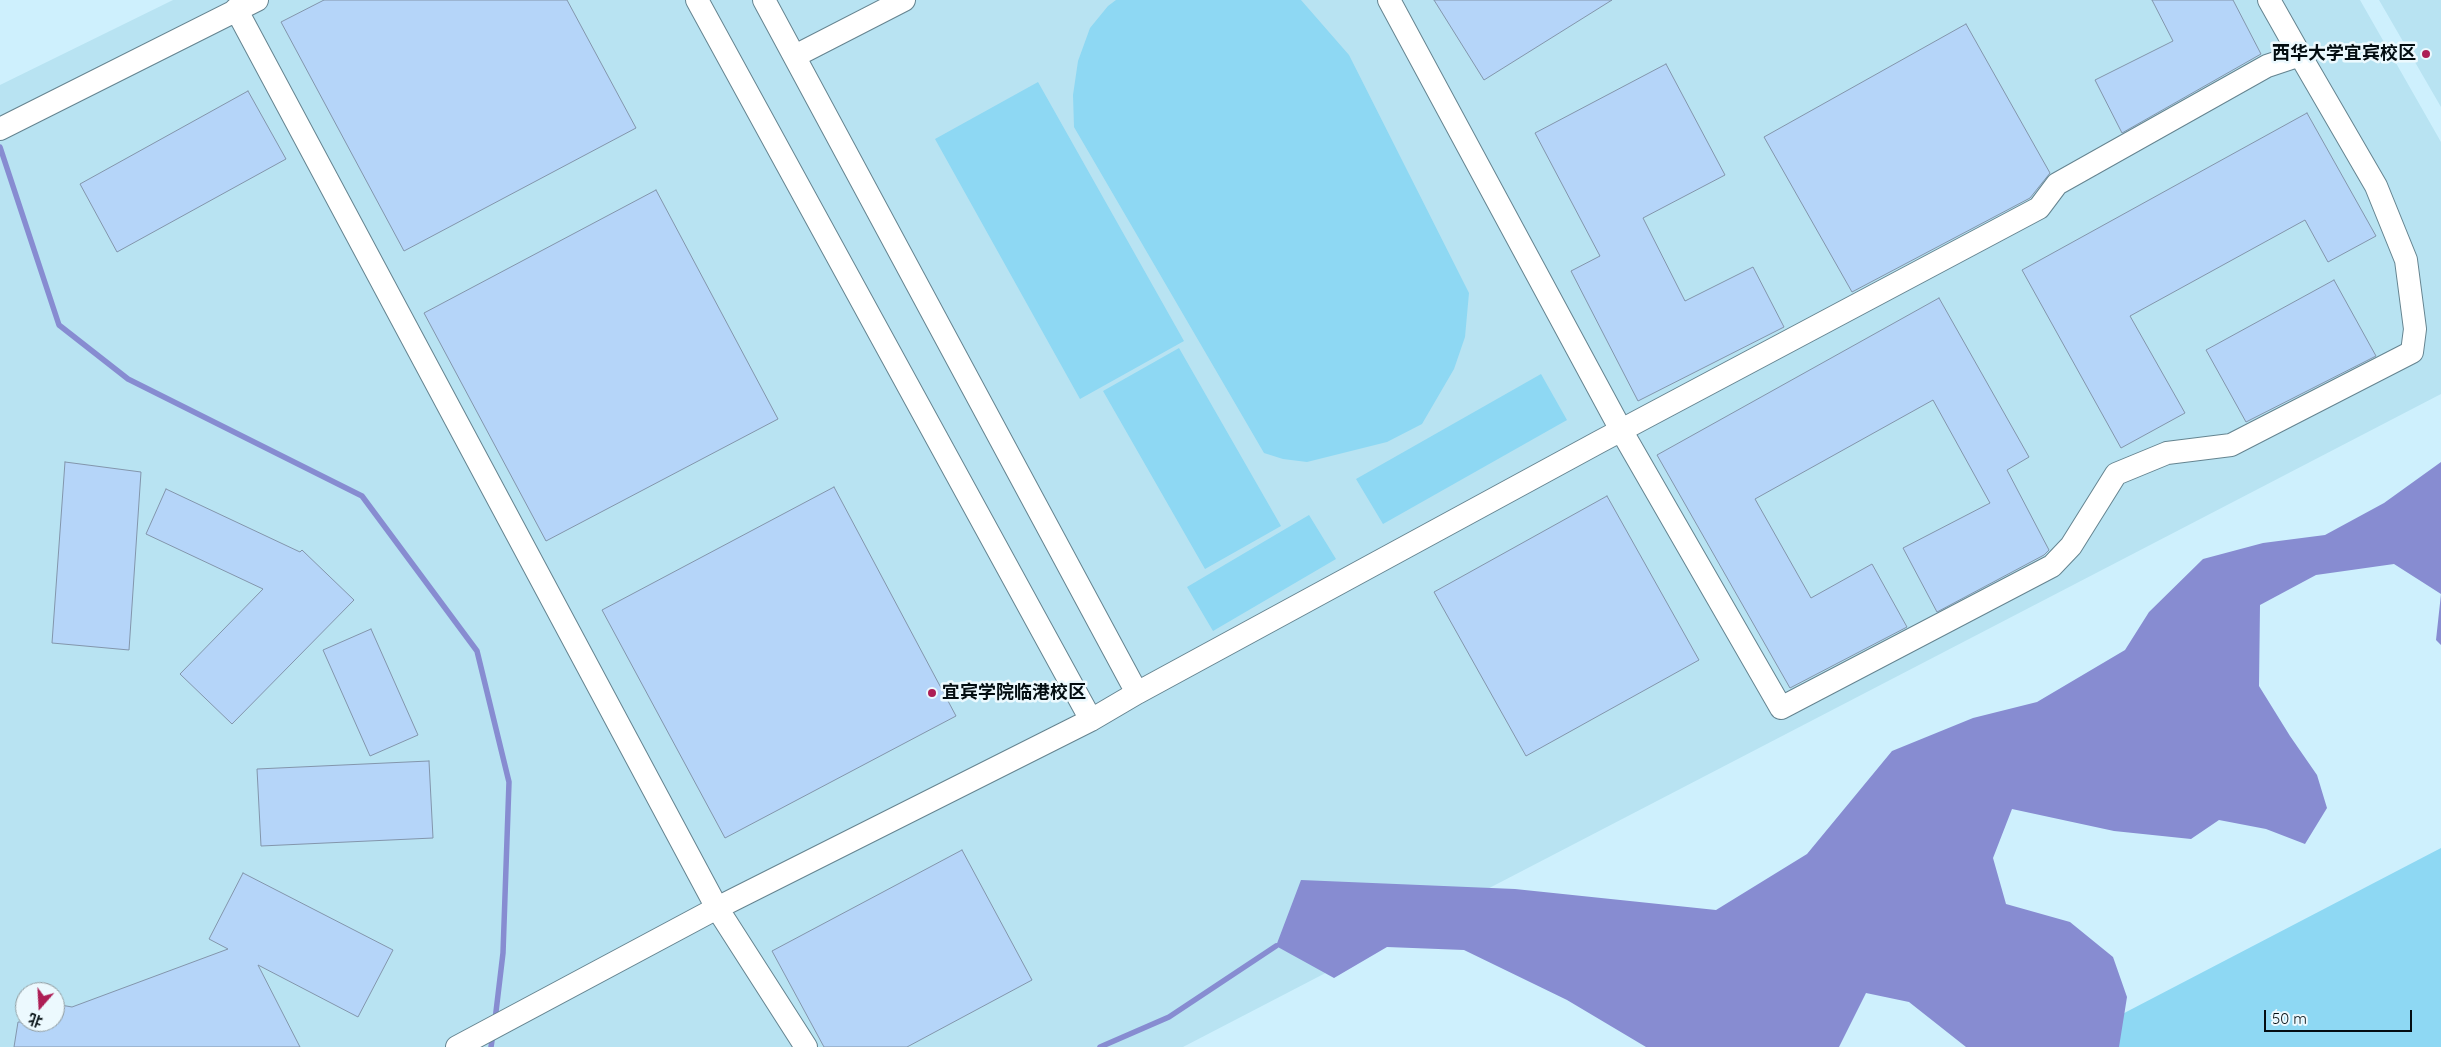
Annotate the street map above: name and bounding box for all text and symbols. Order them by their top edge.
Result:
place label: 西华大学宜宾校区 [2272,43,2416,65]
marker: 西华大学宜宾校区 [2420,48,2432,60]
place label: 宜宾学院临港校区 [942,682,1086,704]
marker: 宜宾学院临港校区 [926,687,938,699]
north arrow [15,982,65,1032]
scale bar [2266,1000,2414,1032]
text: 北 [26,1009,45,1031]
text: 50 m [2272,1009,2307,1028]

